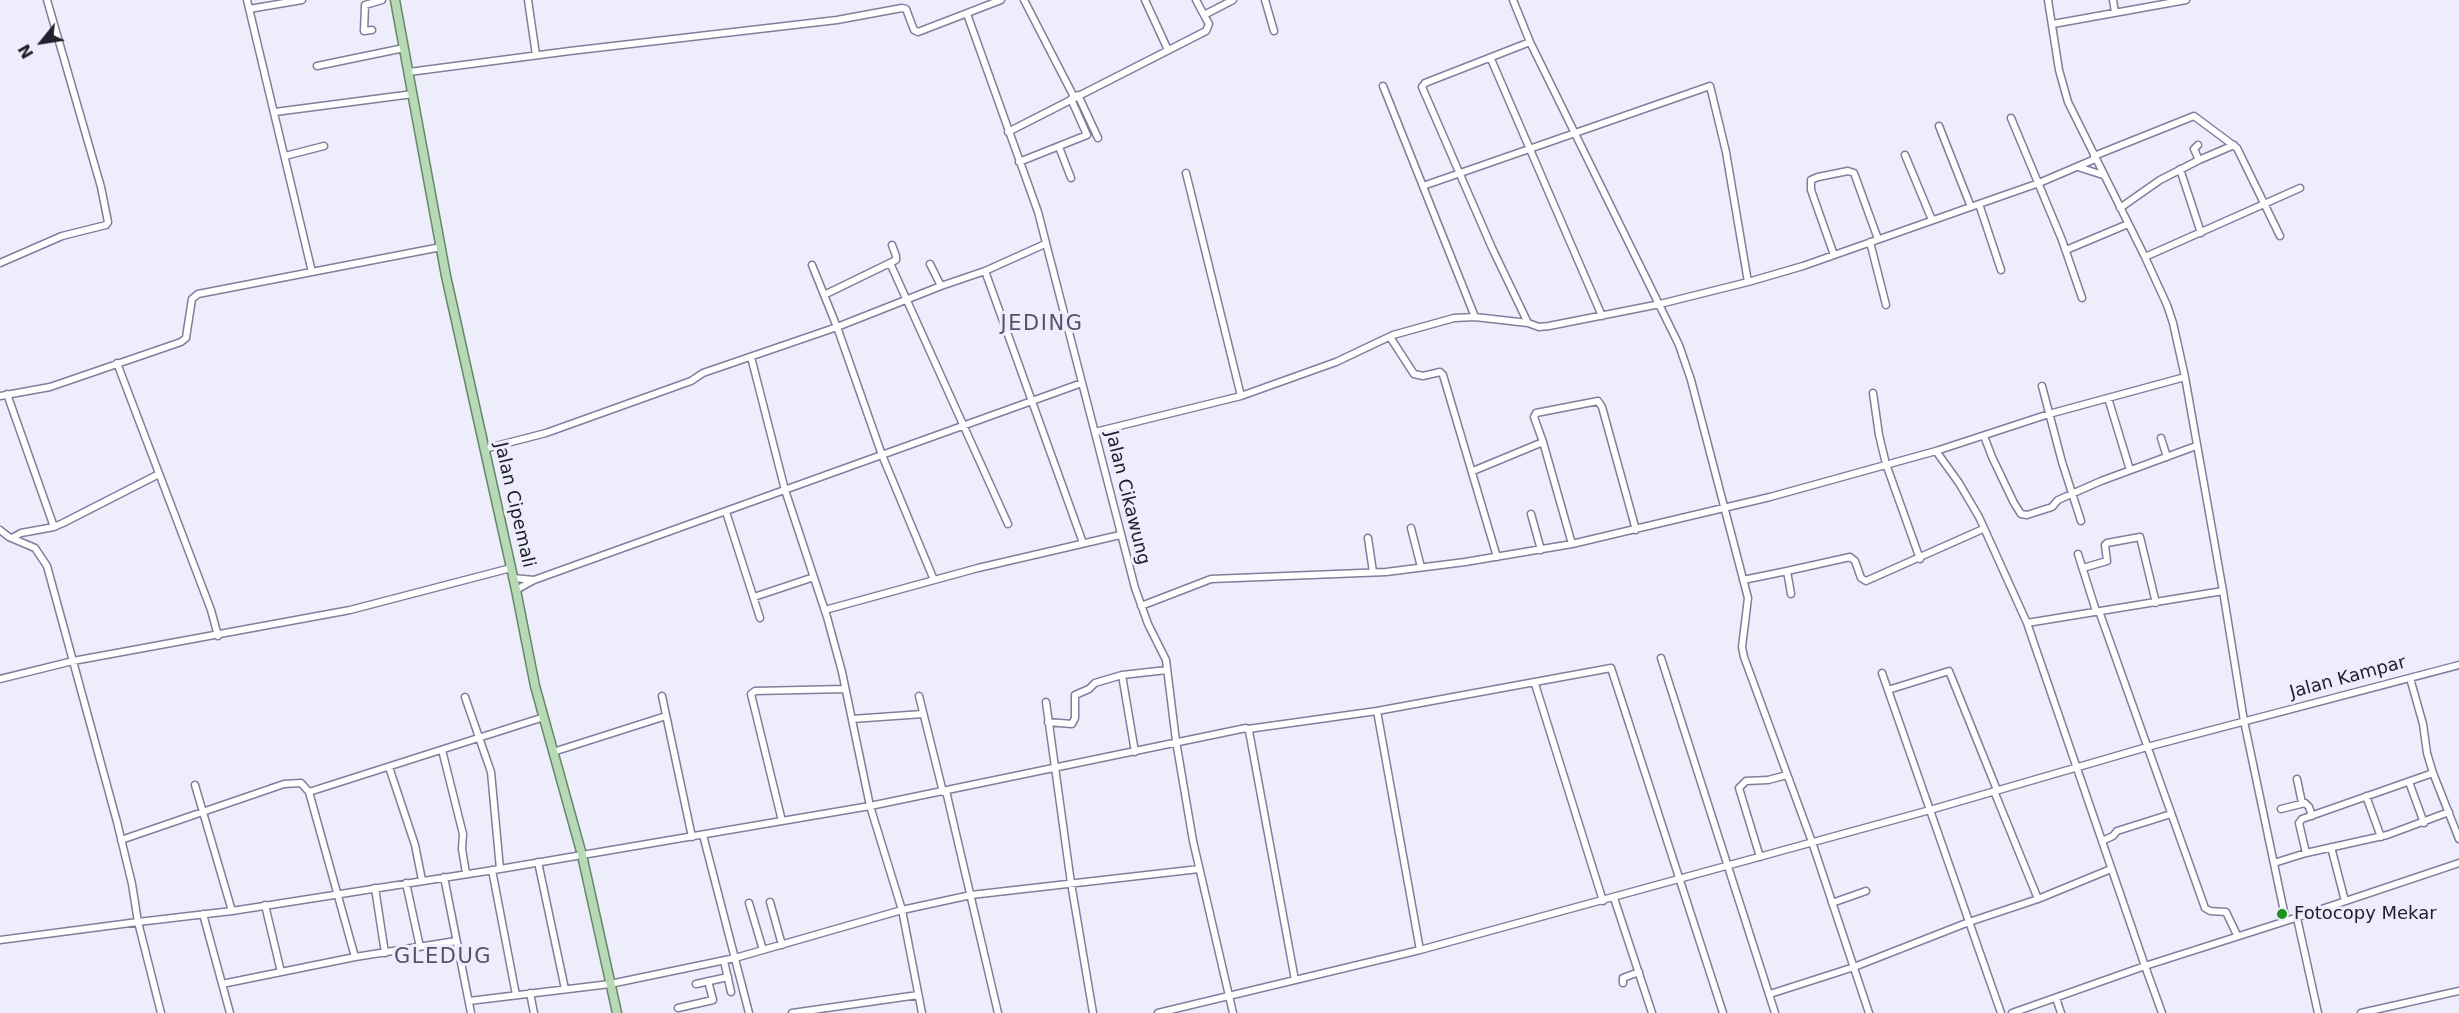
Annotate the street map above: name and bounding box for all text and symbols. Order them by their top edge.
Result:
north arrow [12,12,72,72]
text: N [14,41,38,62]
district label: JEDING [1001,312,1083,338]
street label: Jalan Cikawung [1100,429,1154,567]
street label: Jalan Cipemali [489,440,539,570]
street label: Jalan Kampar [2288,652,2408,704]
place label: Fotocopy Mekar [2294,903,2437,925]
marker: Fotocopy Mekar [2275,907,2289,921]
district label: GLEDUG [394,945,492,971]

